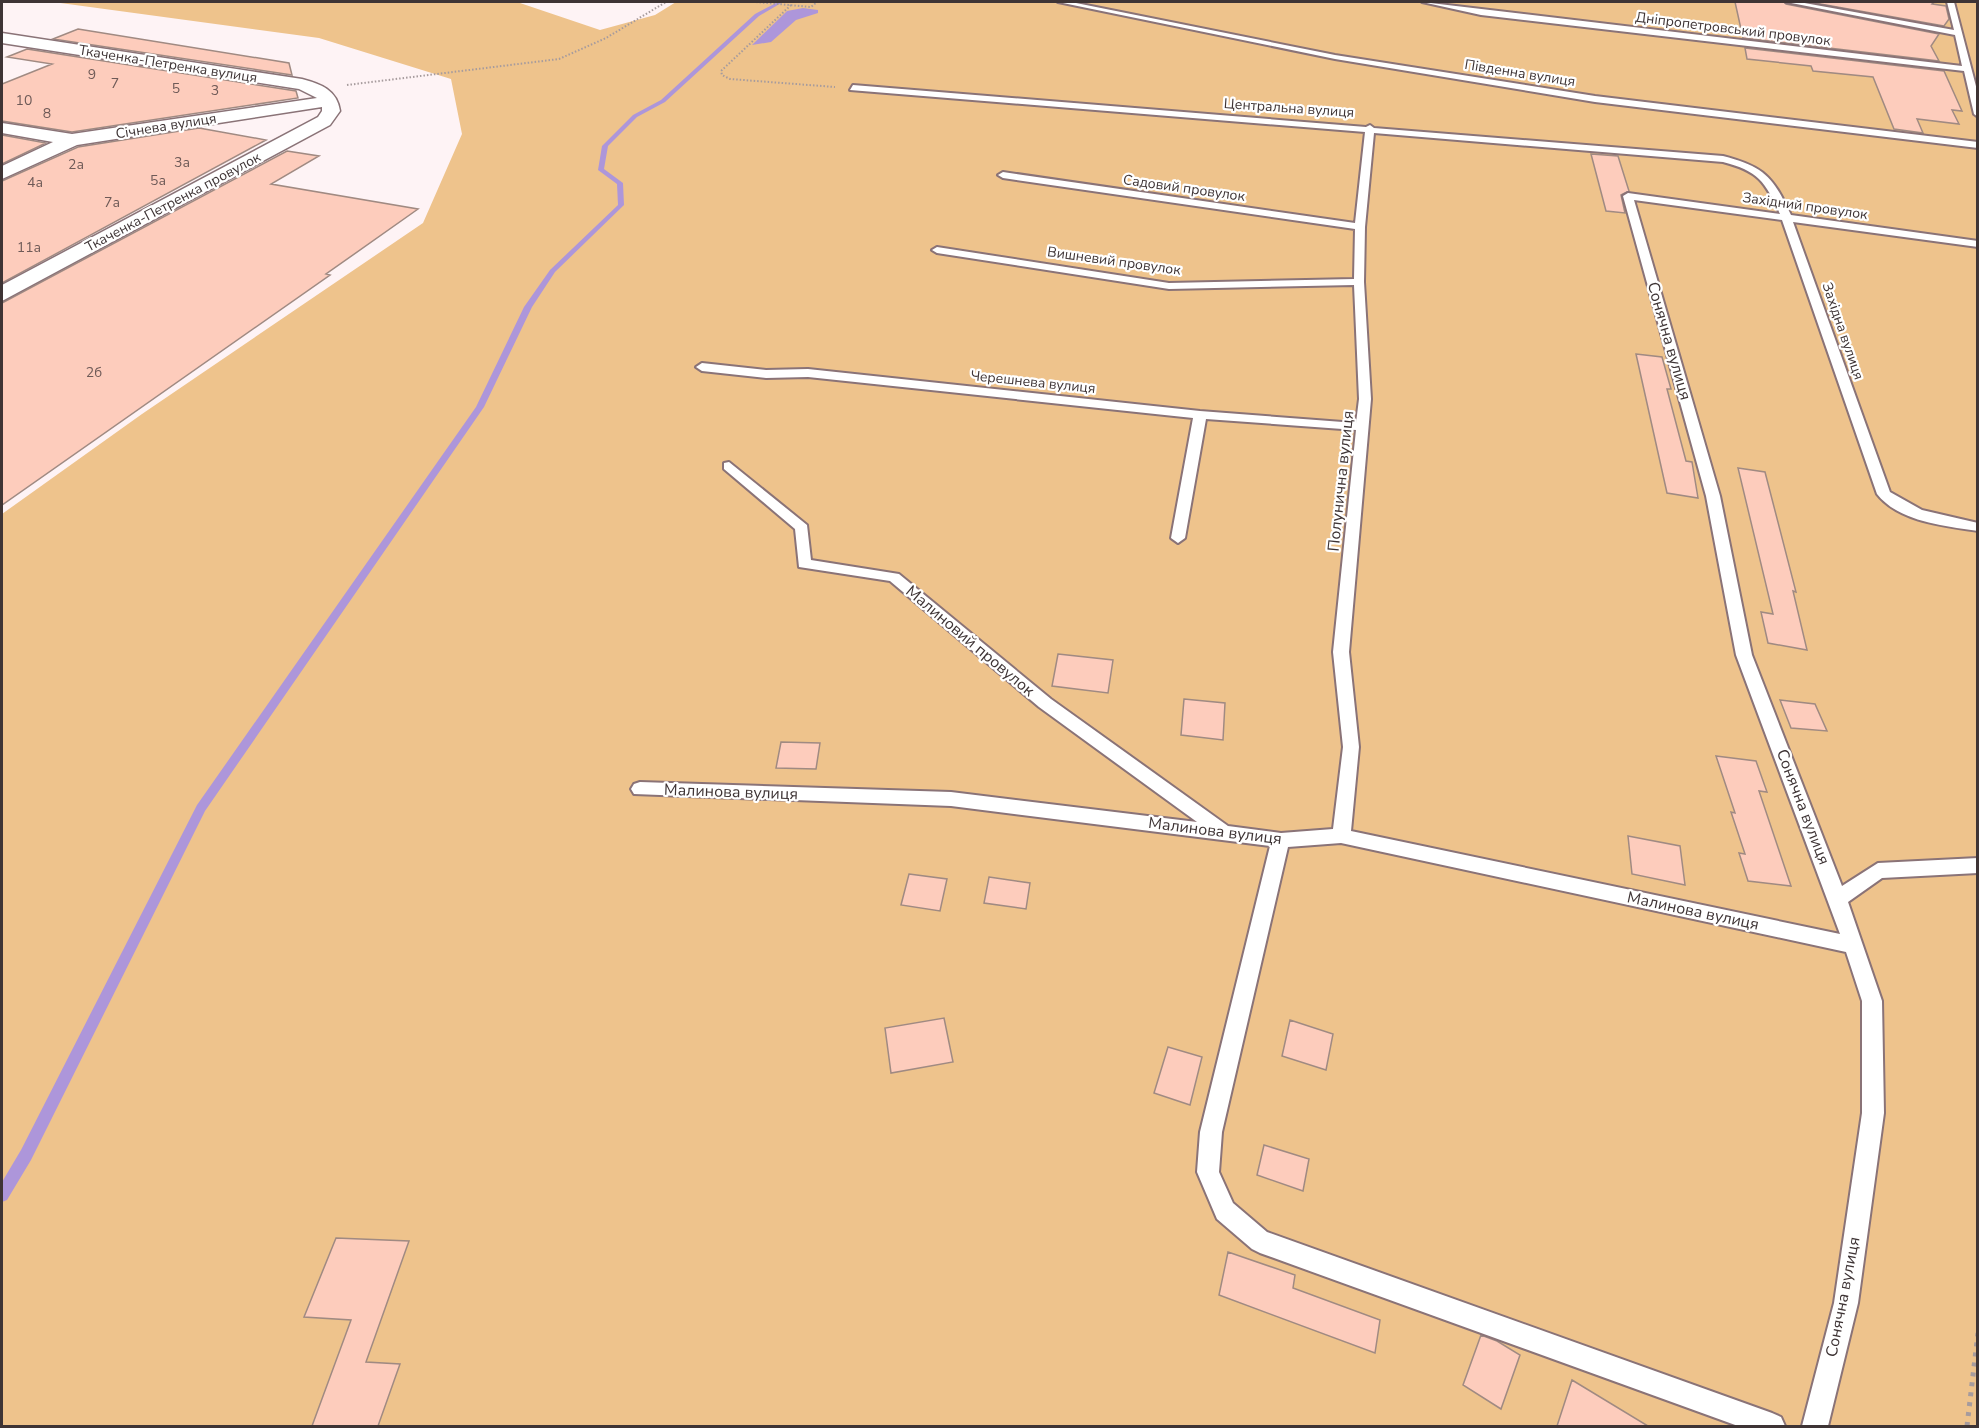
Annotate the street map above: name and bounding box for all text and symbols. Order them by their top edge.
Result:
street label: Дніпропетровський провулок [1634,8,1832,50]
street label: Ткаченка-Петренка вулиця [77,41,259,87]
street label: Південна вулиця [1463,55,1577,91]
house number: 9 [88,65,96,84]
house number: 7 [111,74,119,93]
house number: 5 [172,79,180,98]
house number: 3 [211,81,219,100]
house number: 10 [16,91,32,110]
street label: Центральна вулиця [1223,94,1355,122]
house number: 8 [43,104,51,123]
street label: Січнева вулиця [114,109,218,143]
street label: Ткаченка-Петренка провулок [82,147,265,256]
house number: 3а [174,153,190,172]
house number: 2а [68,155,84,174]
street label: Садовий провулок [1122,170,1247,206]
house number: 5а [150,171,166,190]
house number: 4а [27,173,43,192]
street label: Західний провулок [1741,188,1869,224]
house number: 7а [104,193,120,212]
house number: 11а [17,238,41,257]
street label: Вишневий провулок [1046,242,1183,280]
street label: Сонячна вулиця [1642,279,1696,403]
street label: Західна вулиця [1817,280,1869,382]
house number: 2б [86,363,102,382]
street label: Черешнева вулиця [970,366,1096,398]
street label: Полунична вулиця [1323,409,1359,553]
street label: Малиновий провулок [901,580,1040,702]
street label: Сонячна вулиця [1771,746,1835,868]
street label: Малинова вулиця [664,779,798,805]
street label: Малинова вулиця [1147,812,1283,850]
street label: Малинова вулиця [1625,886,1761,936]
street label: Сонячна вулиця [1821,1235,1865,1359]

